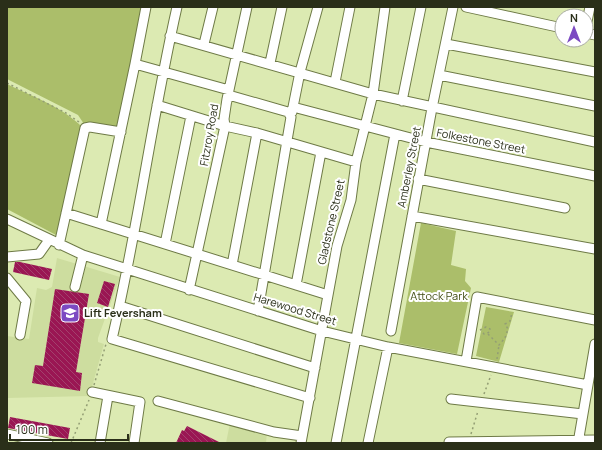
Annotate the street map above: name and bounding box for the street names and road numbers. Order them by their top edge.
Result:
street label: Fitzroy Road [196,103,221,167]
street label: Amberley Street [393,125,424,209]
street label: Folkestone Street [435,125,527,156]
street label: Gladstone Street [313,178,348,266]
street label: Harewood Street [252,289,338,328]

